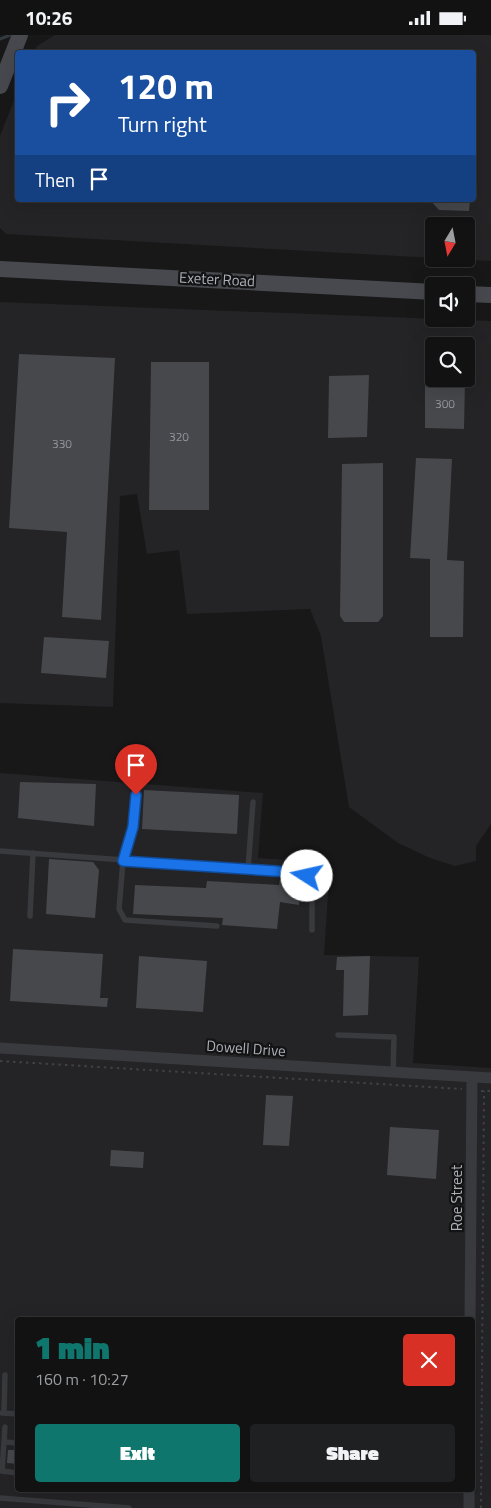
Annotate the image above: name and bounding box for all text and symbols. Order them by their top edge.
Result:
text: 10:26 [25,3,72,32]
text: 120 m [118,59,214,113]
icon: right [35,70,100,135]
text: Turn right [118,107,207,141]
text: Then [35,165,75,194]
icon: arrive [85,165,113,193]
north arrow [425,217,475,267]
map controls [425,217,475,387]
street label: Exeter Road [178,266,256,292]
button: sound [425,277,475,327]
button: search [425,337,475,387]
house number: 300 [435,394,455,413]
house number: 320 [169,427,189,446]
house number: 330 [52,434,72,453]
pin [115,744,157,795]
icon: arrive [122,751,150,779]
position arrow [280,849,332,901]
street label: Dowell Drive [206,1034,286,1062]
street label: Roe Street [445,1164,468,1231]
text: 1 min [35,1325,110,1371]
button: close [403,1334,455,1386]
text: 160 m · 10:27 [35,1367,129,1391]
button: Exit [35,1424,240,1482]
button: Share [250,1424,455,1482]

